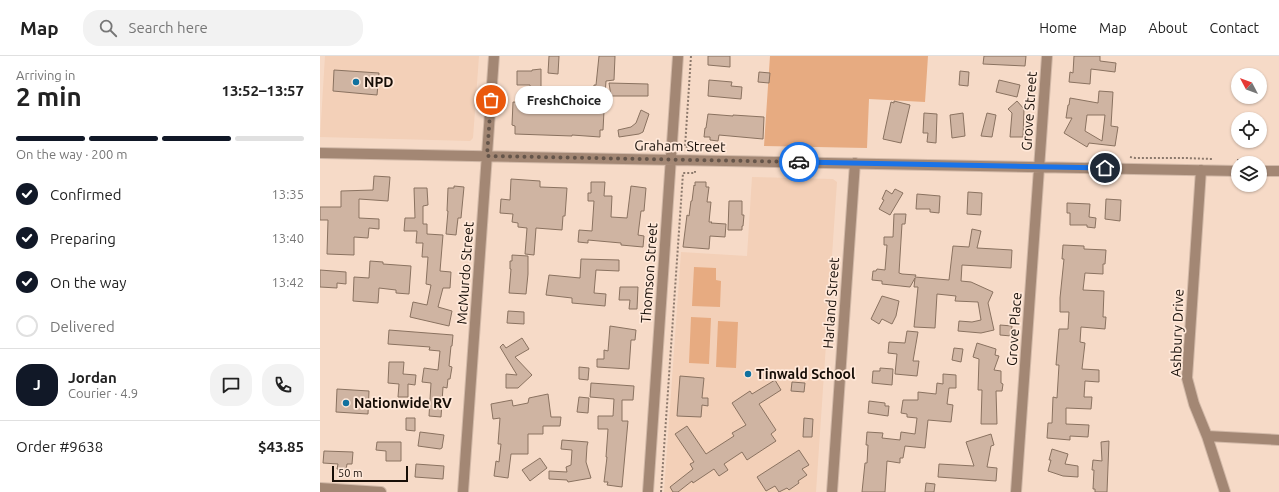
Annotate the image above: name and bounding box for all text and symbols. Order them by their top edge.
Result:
search box [83,10,363,46]
text: Map [20,17,59,39]
icon: search [97,17,119,39]
text: Search here [129,19,208,36]
text: Home [1039,20,1077,36]
text: Map [1099,20,1127,36]
text: About [1149,20,1188,36]
text: Contact [1210,20,1259,36]
text: Arriving in [16,68,75,82]
north arrow [1231,68,1267,104]
map controls [1231,68,1267,192]
street label: Grove Street [1018,70,1040,151]
place label: NPD [364,74,394,90]
marker: NPD [351,77,361,87]
text: 2 min [16,82,82,111]
text: 13:52–13:57 [221,82,304,99]
pin [474,83,508,117]
callout: FreshChoice [515,86,613,114]
icon: bag [480,89,502,111]
text: FreshChoice [527,93,601,107]
button: locate [1231,112,1267,148]
street label: Graham Street [634,137,726,155]
courier [779,142,819,182]
text: On the way · 200 m [16,147,128,161]
icon: car [788,151,810,173]
pin [1088,151,1122,185]
button: layers [1231,156,1267,192]
icon: home [1094,157,1116,179]
icon: check [16,183,38,205]
text: Confirmed [50,186,122,203]
text: 13:35 [271,187,304,201]
street label: McMurdo Street [453,221,477,325]
street label: Thomson Street [638,222,661,324]
icon: check [16,227,38,249]
text: Preparing [50,230,116,247]
text: 13:40 [271,231,304,245]
street label: Harland Street [820,256,842,349]
icon: check [16,271,38,293]
text: On the way [50,274,126,291]
text: 13:42 [271,275,304,289]
street label: Ashbury Drive [1167,289,1187,377]
street label: Grove Place [1003,292,1025,366]
text: Delivered [50,318,115,335]
button: chat [210,364,252,406]
button: phone [262,364,304,406]
place label: Tinwald School [756,366,855,382]
text: Jordan [68,369,117,386]
marker: Tinwald School [743,369,753,379]
text: J [33,376,41,393]
text: Courier · 4.9 [68,386,138,400]
place label: Nationwide RV [354,395,452,411]
marker: Nationwide RV [341,398,351,408]
text: Order #9638 [16,438,103,455]
text: $43.85 [258,438,304,455]
scale bar [332,464,408,483]
text: 50 m [338,467,362,479]

